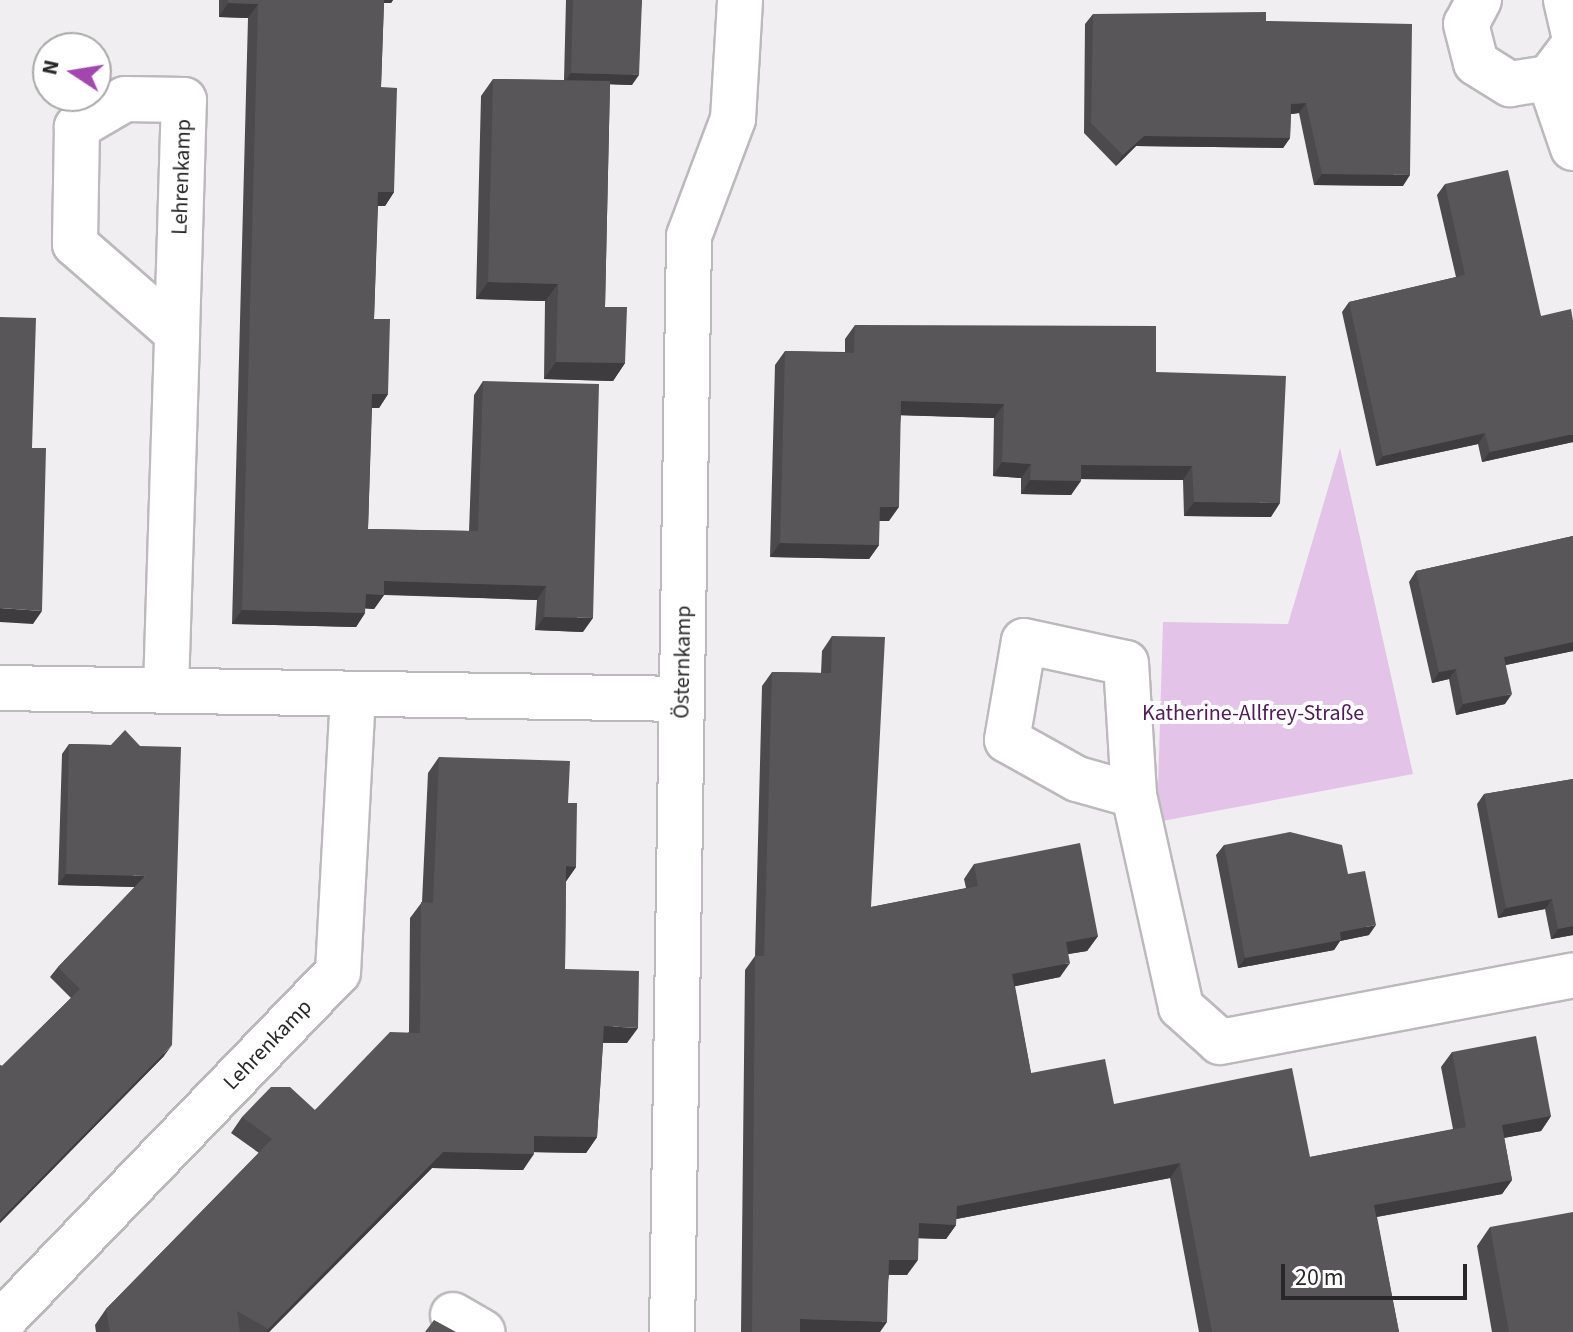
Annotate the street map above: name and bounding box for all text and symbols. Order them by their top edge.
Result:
north arrow [32,32,112,112]
text: N [33,57,68,78]
street label: Lehrenkamp [167,119,197,235]
street label: Östernkamp [669,605,697,719]
park label: Katherine-Allfrey-Straße [1142,701,1364,727]
street label: Lehrenkamp [218,994,318,1096]
scale bar [1285,1248,1471,1298]
text: 20 m [1295,1260,1344,1295]

